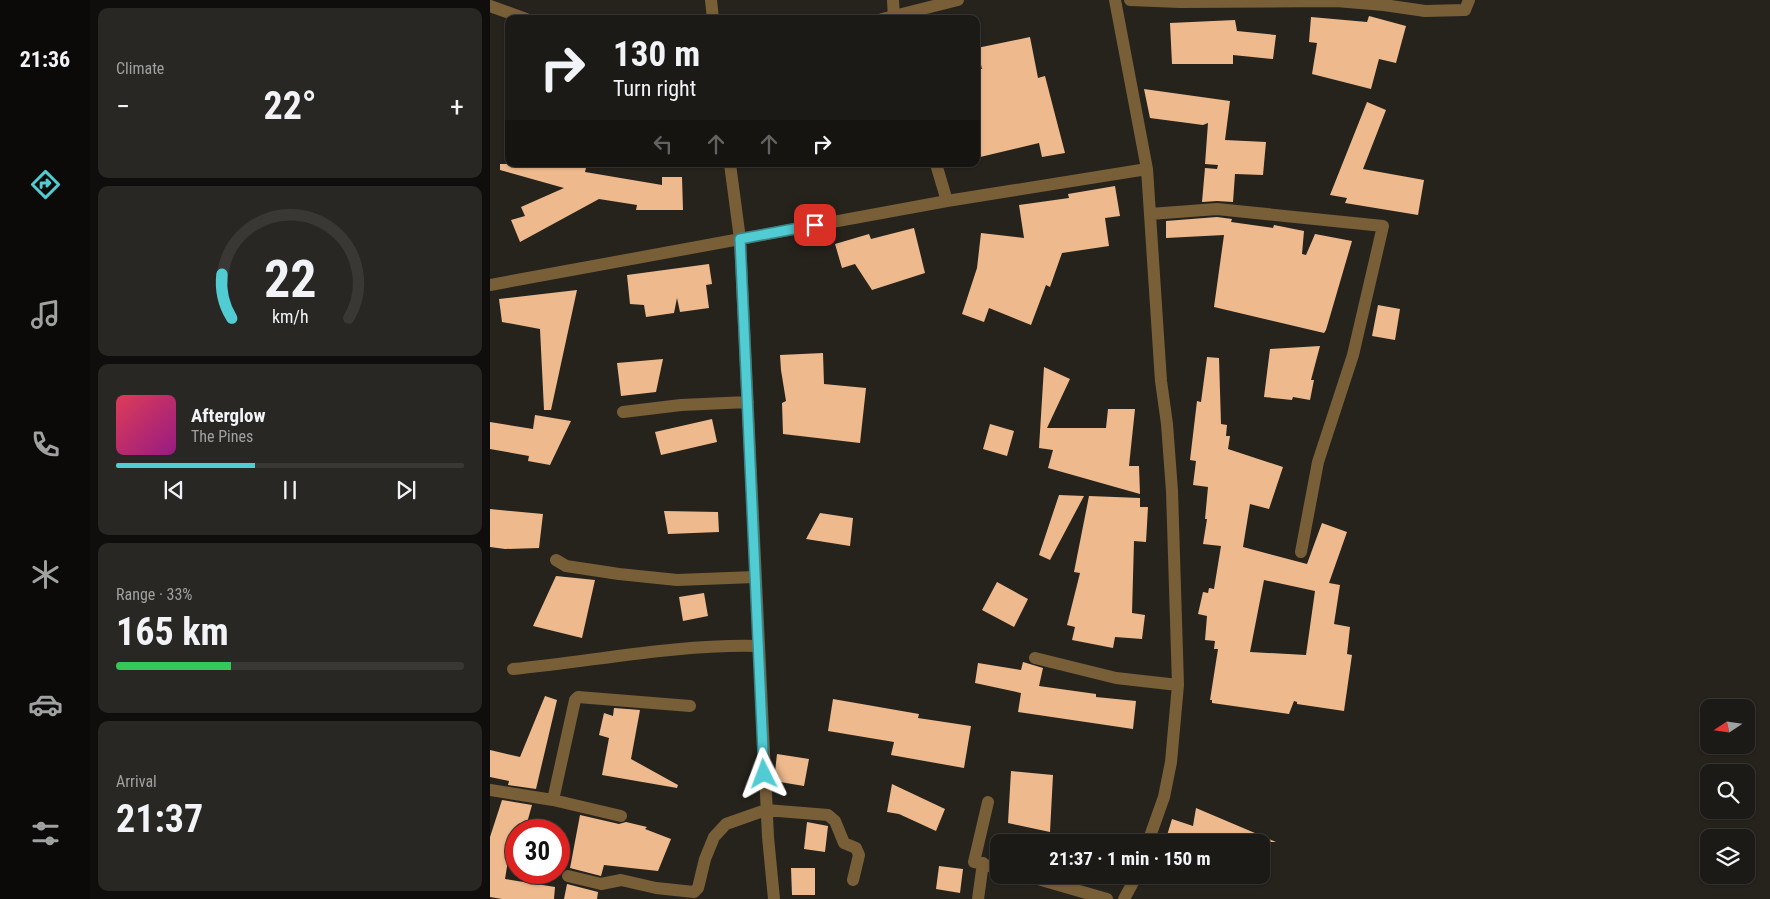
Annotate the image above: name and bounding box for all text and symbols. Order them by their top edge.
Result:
text: 130 m [613,34,700,75]
icon: right [530,35,595,100]
text: 21:36 [20,47,70,72]
text: Climate [116,59,164,78]
text: Turn right [613,76,696,101]
text: 22° [263,84,317,128]
text: − [116,90,130,123]
text: + [450,90,464,123]
icon: left [649,130,677,158]
icon: ahead [702,130,730,158]
icon: ahead [755,130,783,158]
icon: right [808,130,836,158]
icon: directions [28,167,63,202]
pin [794,204,836,246]
icon: arrive [801,211,829,239]
text: 22 [264,249,316,310]
icon: music [28,297,63,332]
text: km/h [272,306,308,327]
text: Afterglow [191,404,265,427]
icon: phone [28,427,63,462]
text: The Pines [191,427,253,446]
icon: previous [160,476,188,504]
icon: pause [276,476,304,504]
icon: next [392,476,420,504]
icon: climate [28,557,63,592]
text: Range · 33% [116,585,192,604]
text: 165 km [116,610,229,654]
icon: car [28,687,63,722]
north arrow [1700,699,1755,754]
map controls [1700,699,1755,884]
position arrow [737,747,789,799]
button: search [1700,764,1755,819]
text: Arrival [116,772,157,791]
text: 21:37 [116,797,203,841]
icon: filters [28,816,63,851]
speed limit sign: 30 [505,819,570,884]
button: layers [1700,829,1755,884]
text: 21:37 · 1 min · 150 m [1049,847,1211,870]

